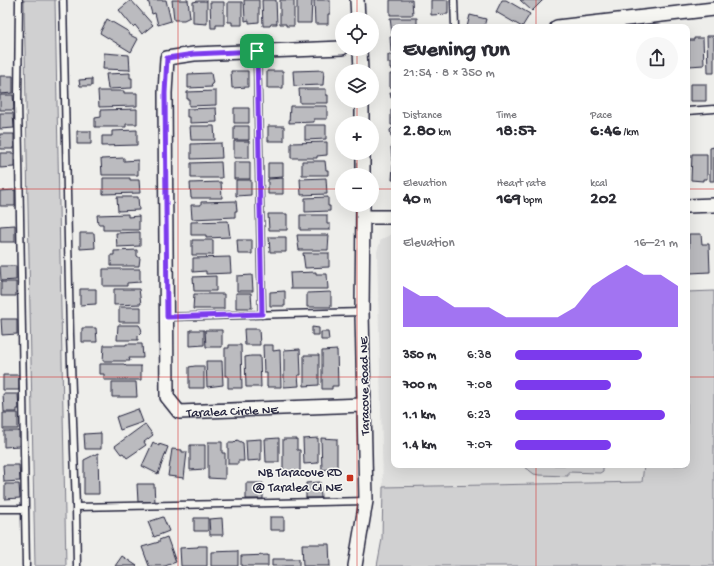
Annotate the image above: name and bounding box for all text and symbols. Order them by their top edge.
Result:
map controls [335,12,379,212]
button: locate [335,12,379,56]
pin [240,34,274,68]
button: share [636,37,678,79]
text: Evening run [403,38,510,64]
icon: arrive [246,40,268,62]
button: layers [335,64,379,108]
text: 21:54 · 8 × 350 m [403,66,495,81]
text: Distance [403,110,442,122]
text: Time [497,110,517,122]
text: Pace [590,110,612,122]
button: + [335,116,379,160]
text: 2.80 [403,122,436,142]
text: 18:57 [497,122,536,142]
text: 6:46 [590,122,621,142]
text: km [436,127,451,139]
text: /km [621,127,639,139]
button: − [335,168,379,212]
text: Elevation [403,178,447,190]
text: Heart rate [497,178,546,190]
text: kcal [590,178,608,190]
text: 40 [403,190,421,210]
text: 169 [497,190,521,210]
text: 202 [590,190,617,210]
text: m [421,195,431,207]
text: bpm [521,195,542,207]
text: Elevation [403,236,455,251]
text: 16–21 m [634,236,678,251]
street label: Taracove Road NE [357,336,374,436]
text: 350 m [403,348,436,363]
text: 6:38 [467,348,492,363]
text: 700 m [403,378,437,393]
text: 7:08 [467,378,492,393]
street label: Taralea Circle NE [185,403,280,422]
text: 1.1 km [403,408,436,423]
text: 6:23 [467,408,491,423]
text: 1.4 km [403,438,437,453]
text: 7:07 [467,438,492,453]
place label: NB Taracove RD @ Taralea CI NE [252,466,343,496]
marker: NB Taracove RD @ Taralea CI NE [345,473,355,483]

